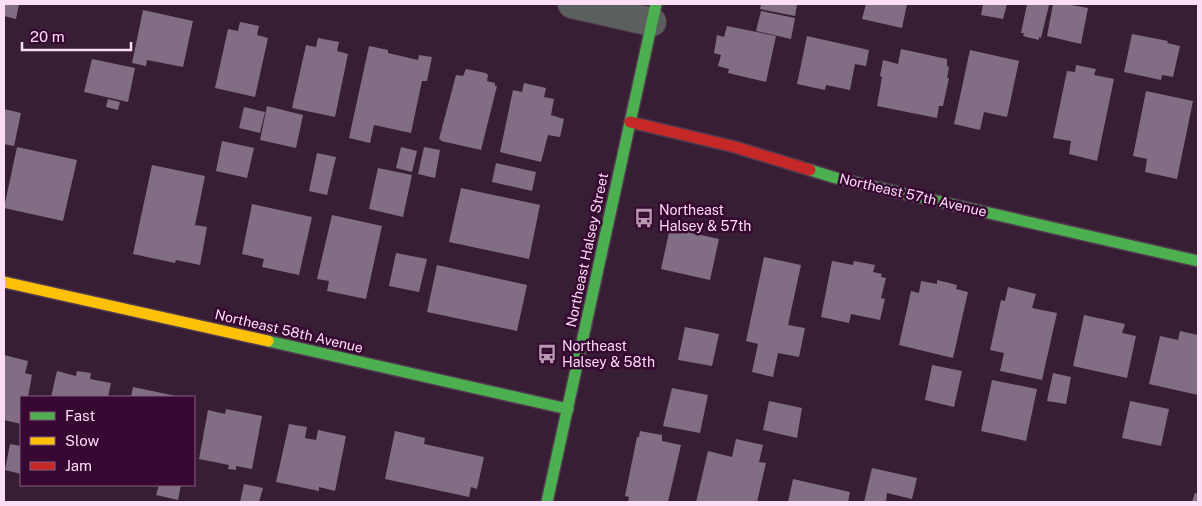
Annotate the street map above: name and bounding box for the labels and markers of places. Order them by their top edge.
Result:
place label: Northeast Halsey & 57th [659,202,751,234]
bus stop icon: Northeast Halsey & 57th [633,207,655,229]
place label: Northeast Halsey & 58th [562,338,655,370]
bus stop icon: Northeast Halsey & 58th [536,343,558,365]

